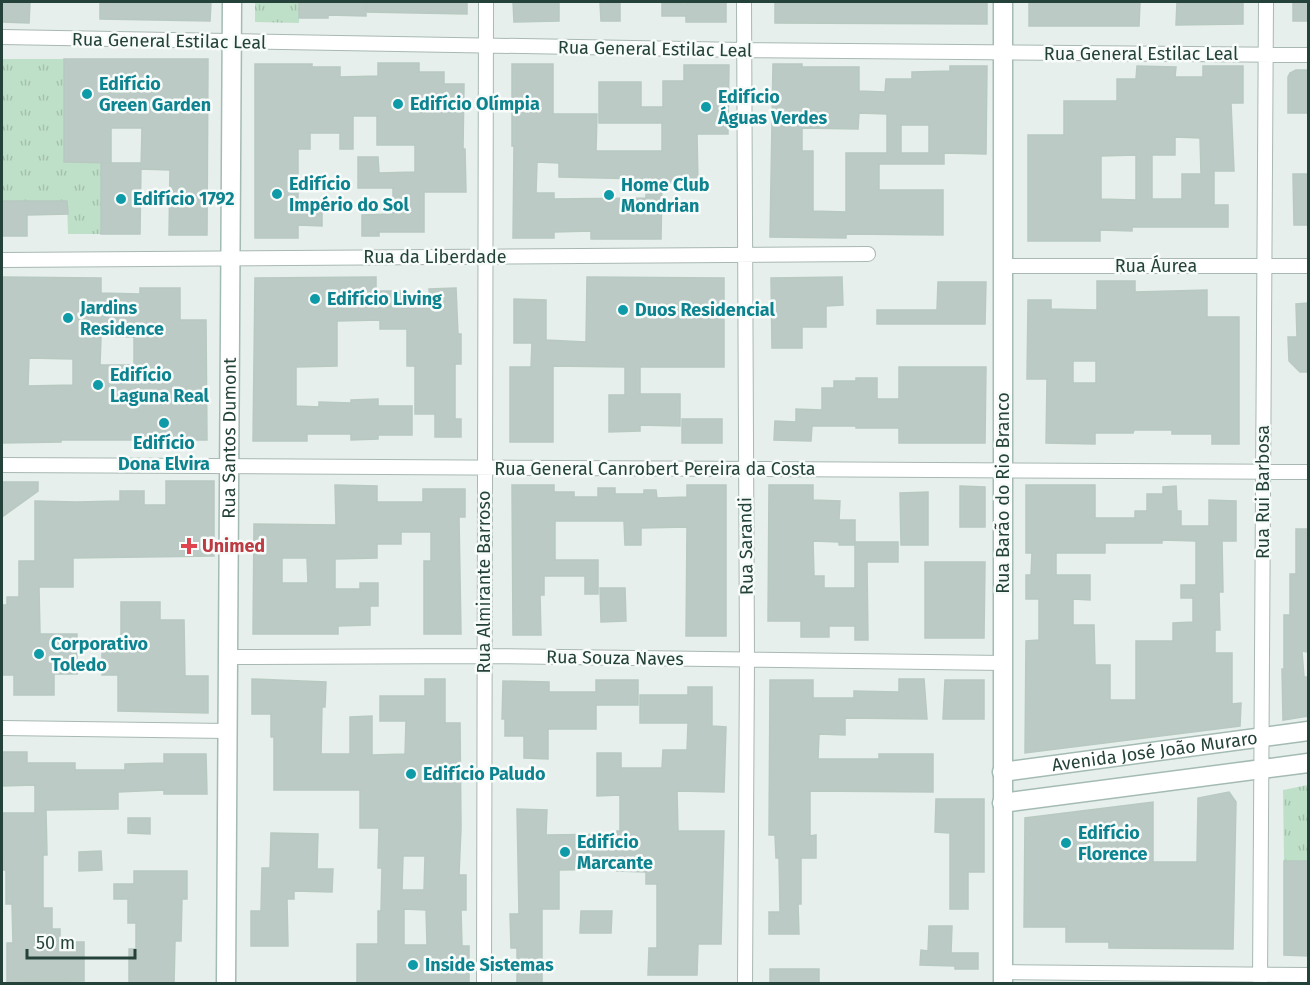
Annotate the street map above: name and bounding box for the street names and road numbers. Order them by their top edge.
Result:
street label: Rua General Estilac Leal [72,28,266,54]
street label: Rua General Estilac Leal [558,36,752,62]
street label: Rua General Estilac Leal [1044,43,1238,65]
street label: Rua da Liberdade [363,246,507,268]
street label: Rua Áurea [1115,254,1197,277]
street label: Rua Santos Dumont [218,357,241,519]
street label: Rua Barão do Rio Branco [992,392,1014,594]
street label: Rua Rui Barbosa [1252,425,1274,559]
street label: Rua General Canrobert Pereira da Costa [494,458,816,480]
street label: Rua Almirante Barroso [473,490,495,674]
street label: Rua Sarandi [734,497,758,595]
street label: Rua Souza Naves [546,646,684,670]
street label: Avenida José João Muraro [1050,727,1259,776]

